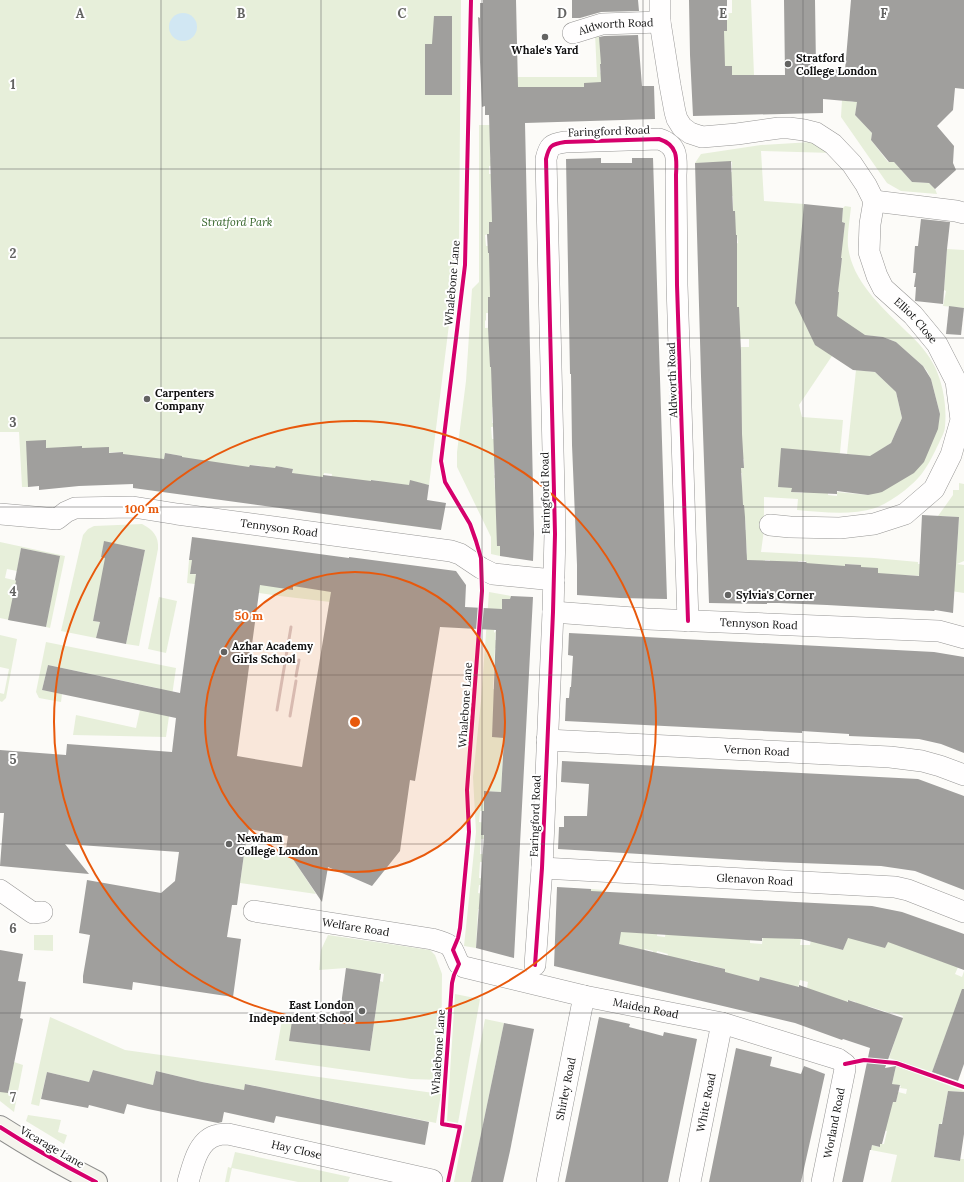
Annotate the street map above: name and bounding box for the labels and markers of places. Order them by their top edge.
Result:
marker: Whale's Yard [540,32,550,42]
place label: Whale's Yard [511,43,579,57]
place label: Stratford College London [796,51,877,78]
marker: Stratford College London [783,59,793,69]
place label: Carpenters Company [155,386,214,413]
marker: Carpenters Company [142,394,152,404]
place label: Sylvia's Corner [736,588,815,602]
marker: Sylvia's Corner [723,590,733,600]
place label: Azhar Academy Girls School [232,639,314,666]
marker: Azhar Academy Girls School [219,647,229,657]
centre of rings [348,715,362,729]
place label: Newham College London [237,831,318,858]
marker: Newham College London [224,839,234,849]
place label: East London Independent School [249,998,355,1025]
marker: East London Independent School [357,1006,367,1016]

